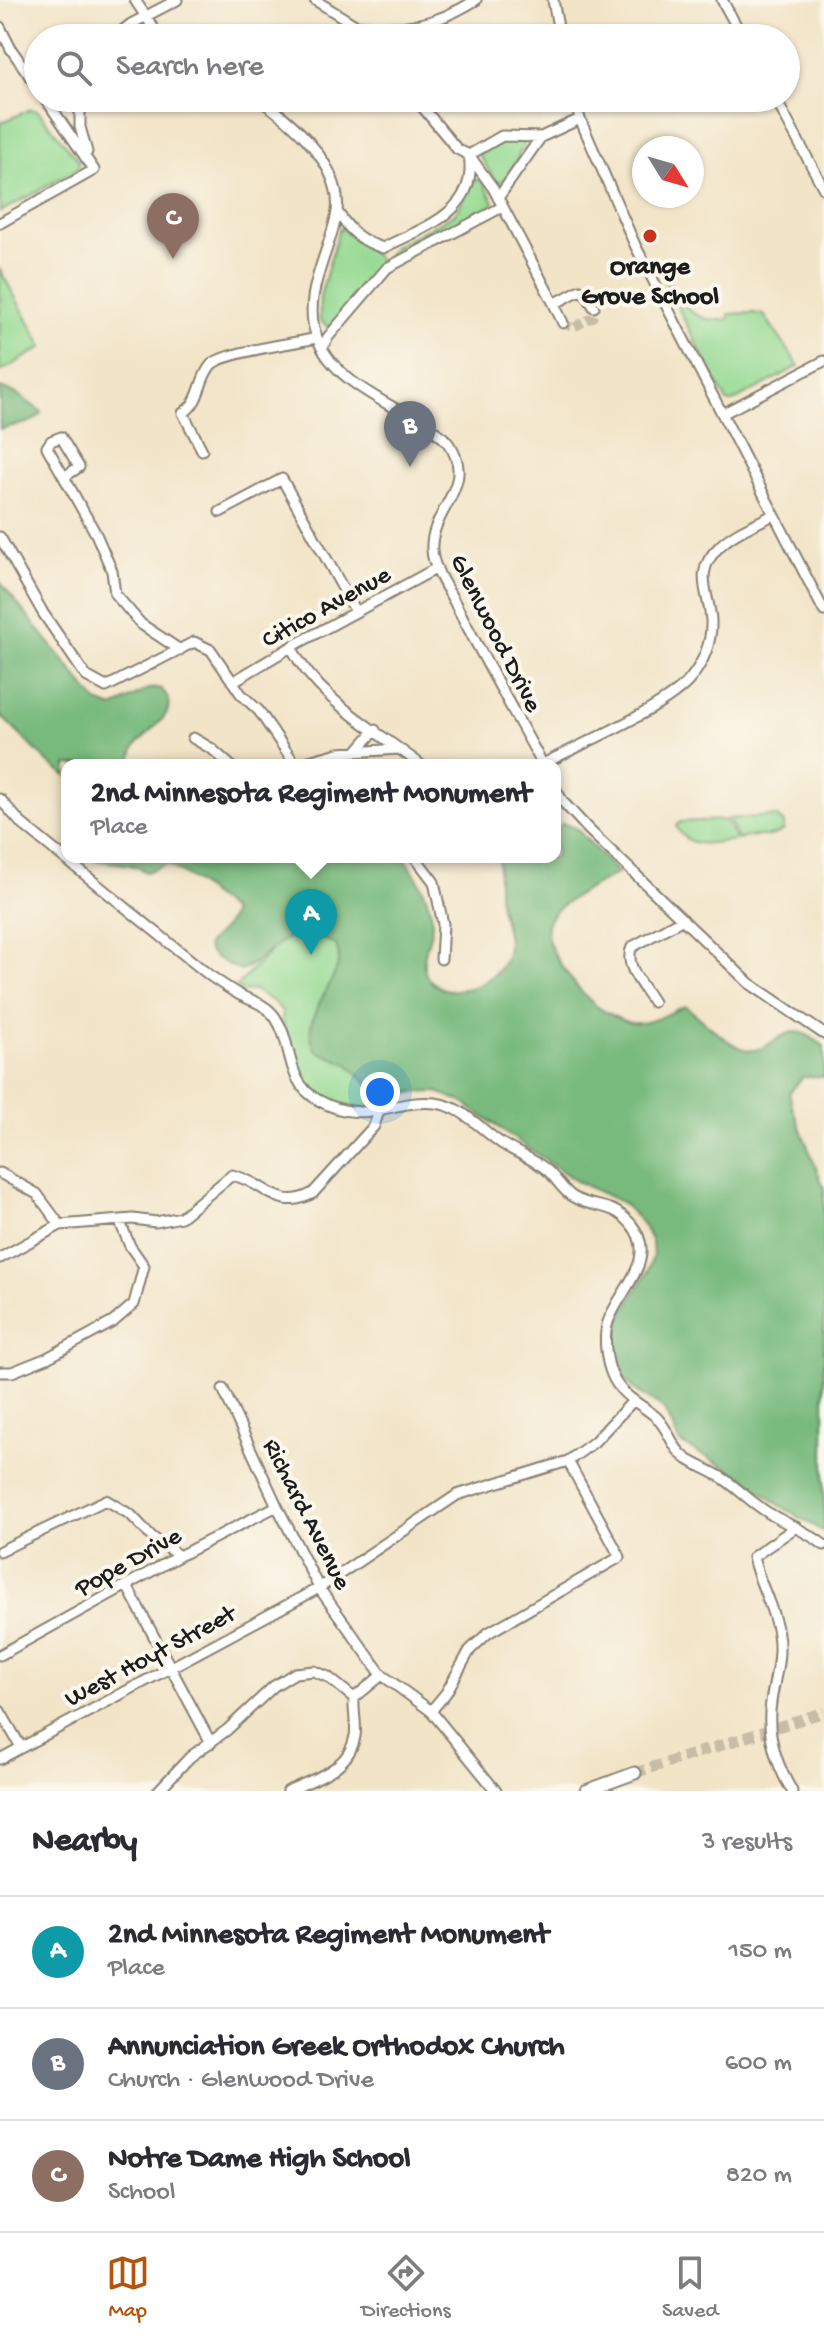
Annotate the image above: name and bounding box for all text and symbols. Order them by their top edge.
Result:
search box [24,24,800,112]
icon: search [52,46,96,90]
text: Search here [116,51,264,86]
north arrow [632,136,704,208]
pin: C [147,193,199,259]
marker: Orange Grove School [641,227,659,245]
place label: Orange Grove School [581,253,719,314]
pin: B [384,401,436,467]
street label: Glenwood Drive [441,550,547,719]
street label: Citico Avenue [257,561,398,657]
popup [61,759,561,863]
text: 2nd Minnesota Regiment Monument [91,778,531,813]
text: Place [91,813,147,844]
pin: A [285,889,337,955]
your location [360,1072,400,1112]
street label: Richard Avenue [254,1434,357,1596]
street label: Pope Drive [70,1522,188,1606]
street label: West Hoyt Street [60,1599,244,1716]
text: Nearby [32,1823,137,1863]
text: 3 results [702,1828,792,1859]
text: 2nd Minnesota Regiment Monument [108,1919,549,1954]
text: A [50,1937,66,1968]
text: 150 m [728,1937,792,1968]
text: Place [108,1954,165,1985]
text: Annunciation Greek Orthodox Church [108,2031,565,2066]
text: B [51,2049,65,2080]
text: 600 m [725,2049,792,2080]
text: Church · Glenwood Drive [108,2066,374,2097]
text: Notre Dame High School [108,2143,411,2178]
text: C [51,2161,65,2192]
text: 820 m [726,2161,792,2192]
text: School [108,2178,176,2209]
tab: Map [106,2251,150,2325]
tab: Directions [361,2251,451,2325]
tab: Saved [662,2251,718,2325]

